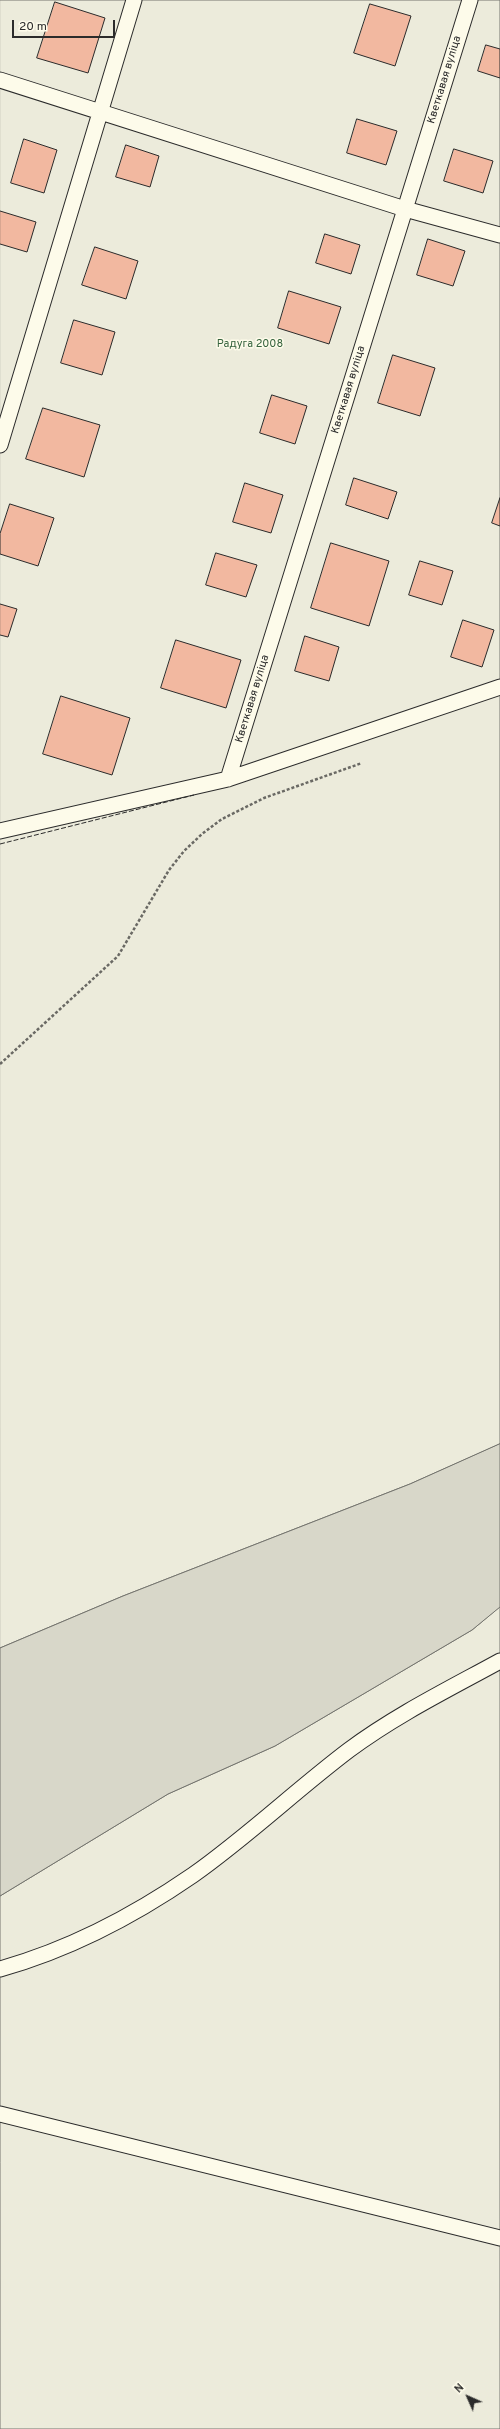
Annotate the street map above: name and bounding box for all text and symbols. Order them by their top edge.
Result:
scale bar [14,12,117,38]
text: 20 m [19,19,47,35]
street label: Кветкавая вуліца [425,34,465,126]
park label: Радуга 2008 [217,338,283,352]
street label: Кветкавая вуліца [329,344,369,436]
street label: Кветкавая вуліца [233,653,273,745]
north arrow [448,2377,488,2417]
text: N [452,2381,467,2396]

